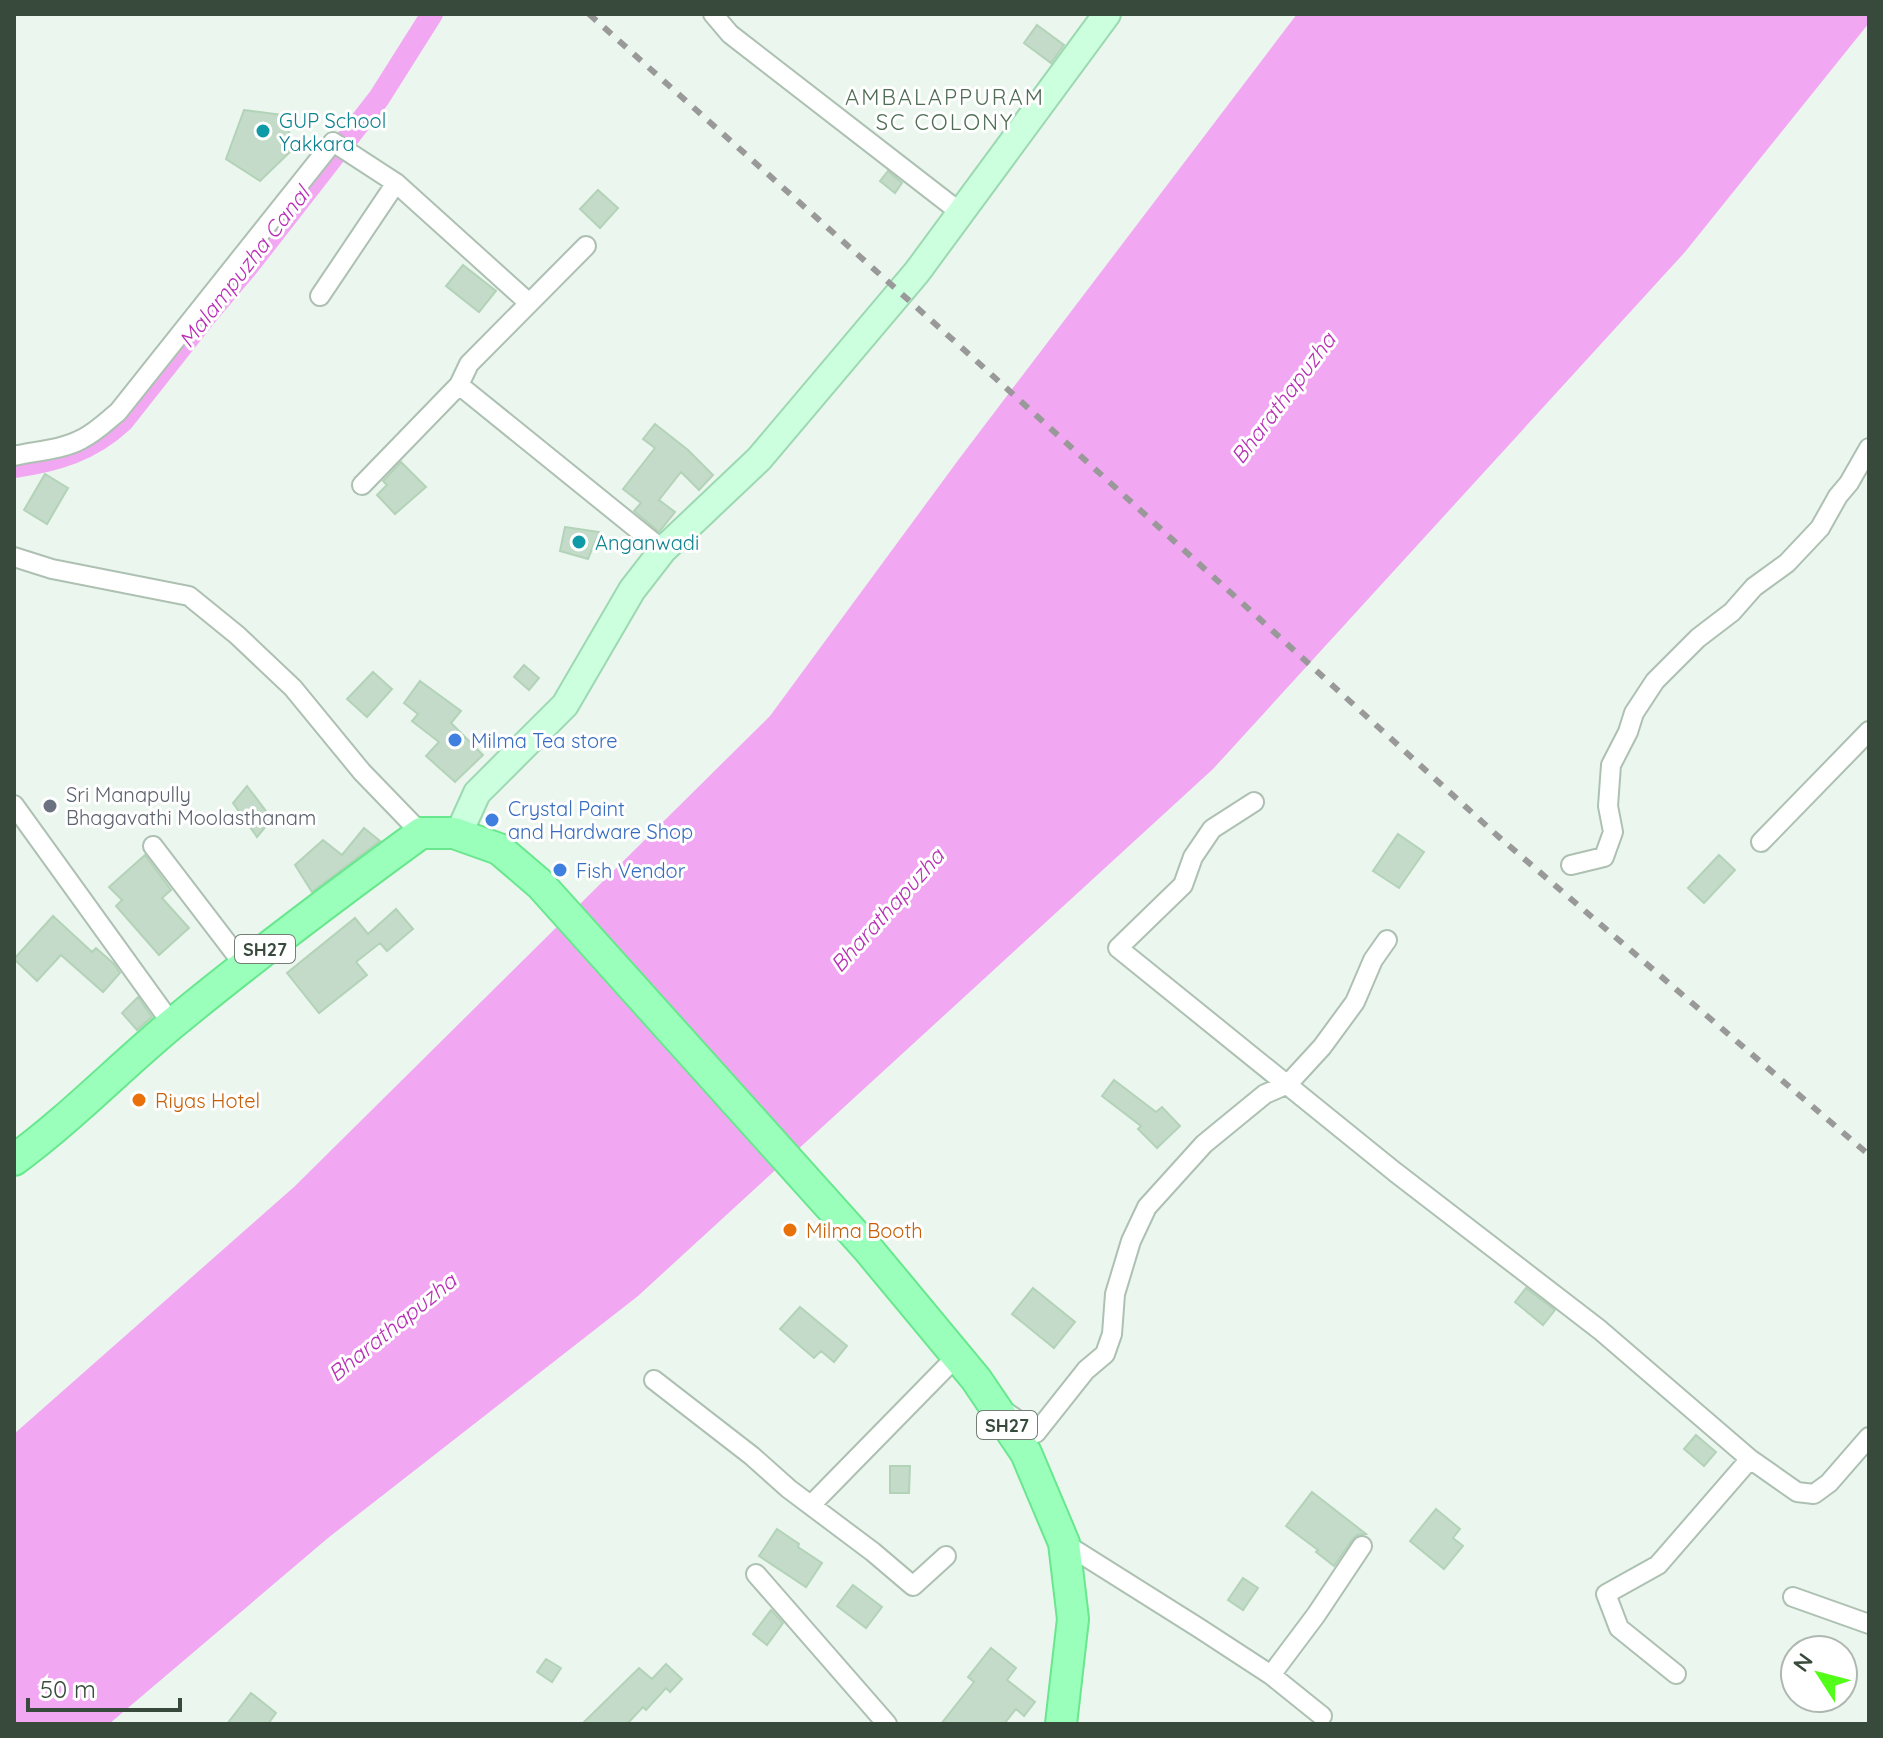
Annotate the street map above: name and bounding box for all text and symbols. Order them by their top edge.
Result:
district label: AMBALAPPURAM SC COLONY [845,83,1045,136]
place label: GUP School Yakkara [279,108,386,156]
marker: GUP School Yakkara [254,122,272,140]
water label: Malampuzha Canal [172,178,317,353]
water label: Bharathapuzha [1225,326,1342,469]
place label: Anganwadi [595,530,699,555]
marker: Anganwadi [570,533,588,551]
place label: Milma Tea store [471,728,618,753]
marker: Milma Tea store [446,731,464,749]
place label: Sri Manapully Bhagavathi Moolasthanam [66,782,316,830]
place label: Crystal Paint and Hardware Shop [508,796,693,844]
marker: Sri Manapully Bhagavathi Moolasthanam [41,797,59,815]
marker: Crystal Paint and Hardware Shop [483,811,501,829]
water label: Bharathapuzha [824,841,951,978]
place label: Fish Vendor [576,858,686,883]
marker: Fish Vendor [551,861,569,879]
road number: SH27 [235,935,295,963]
place label: Riyas Hotel [155,1088,260,1113]
marker: Riyas Hotel [130,1091,148,1109]
place label: Milma Booth [806,1218,923,1243]
marker: Milma Booth [781,1221,799,1239]
water label: Bharathapuzha [322,1266,463,1387]
road number: SH27 [977,1411,1037,1439]
north arrow [1779,1634,1859,1714]
text: N [1787,1647,1819,1677]
scale bar [28,1662,180,1712]
text: 50 m [40,1674,96,1704]

